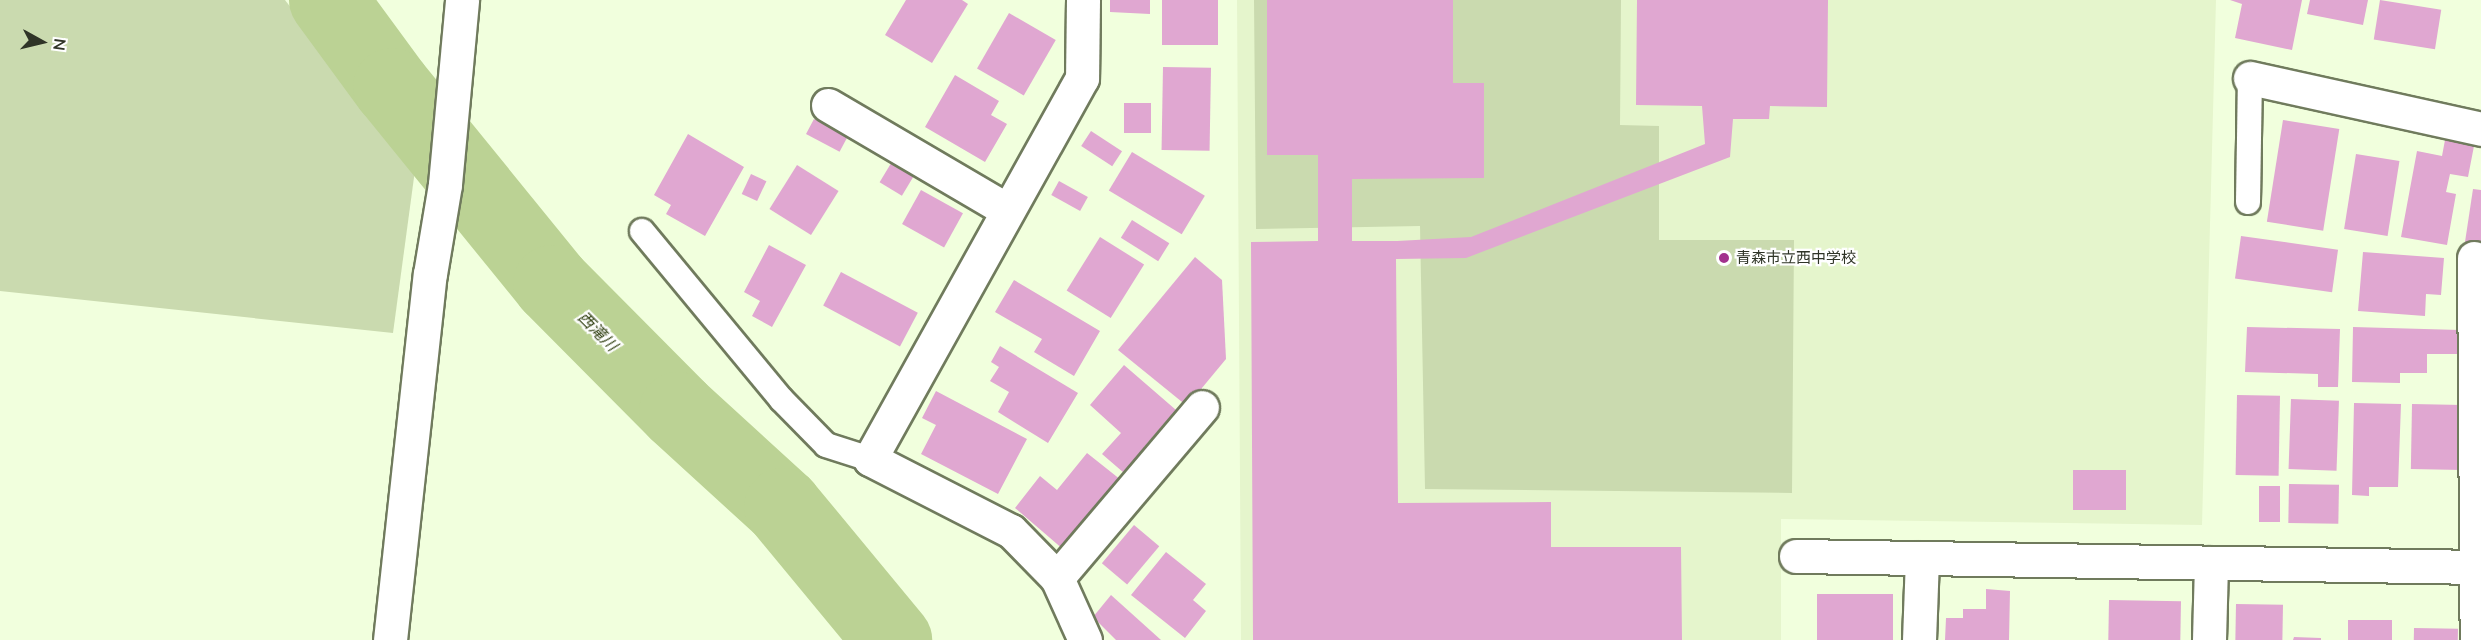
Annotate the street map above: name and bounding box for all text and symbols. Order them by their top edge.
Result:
north arrow [12,12,72,72]
text: N [49,37,71,52]
place label: 青森市立西中学校 [1736,249,1856,267]
marker: 青森市立西中学校 [1717,251,1731,265]
water label: 西滝川 [574,307,622,355]

